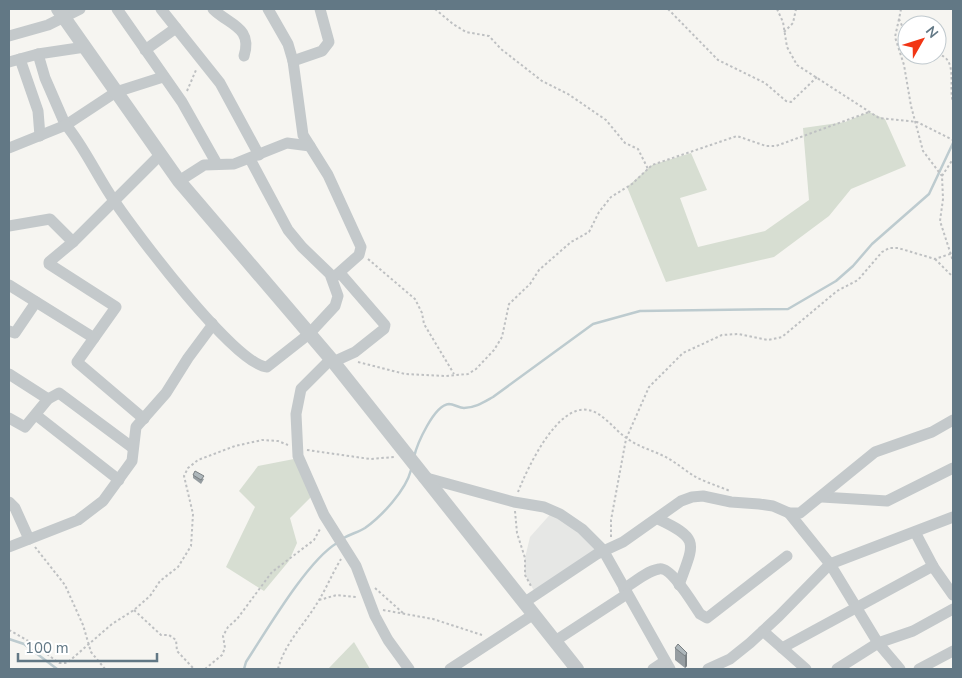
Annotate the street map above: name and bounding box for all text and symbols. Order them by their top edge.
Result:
north arrow [897,15,947,65]
text: N [921,22,942,42]
scale bar [18,630,156,662]
text: 100 m [25,638,69,658]

